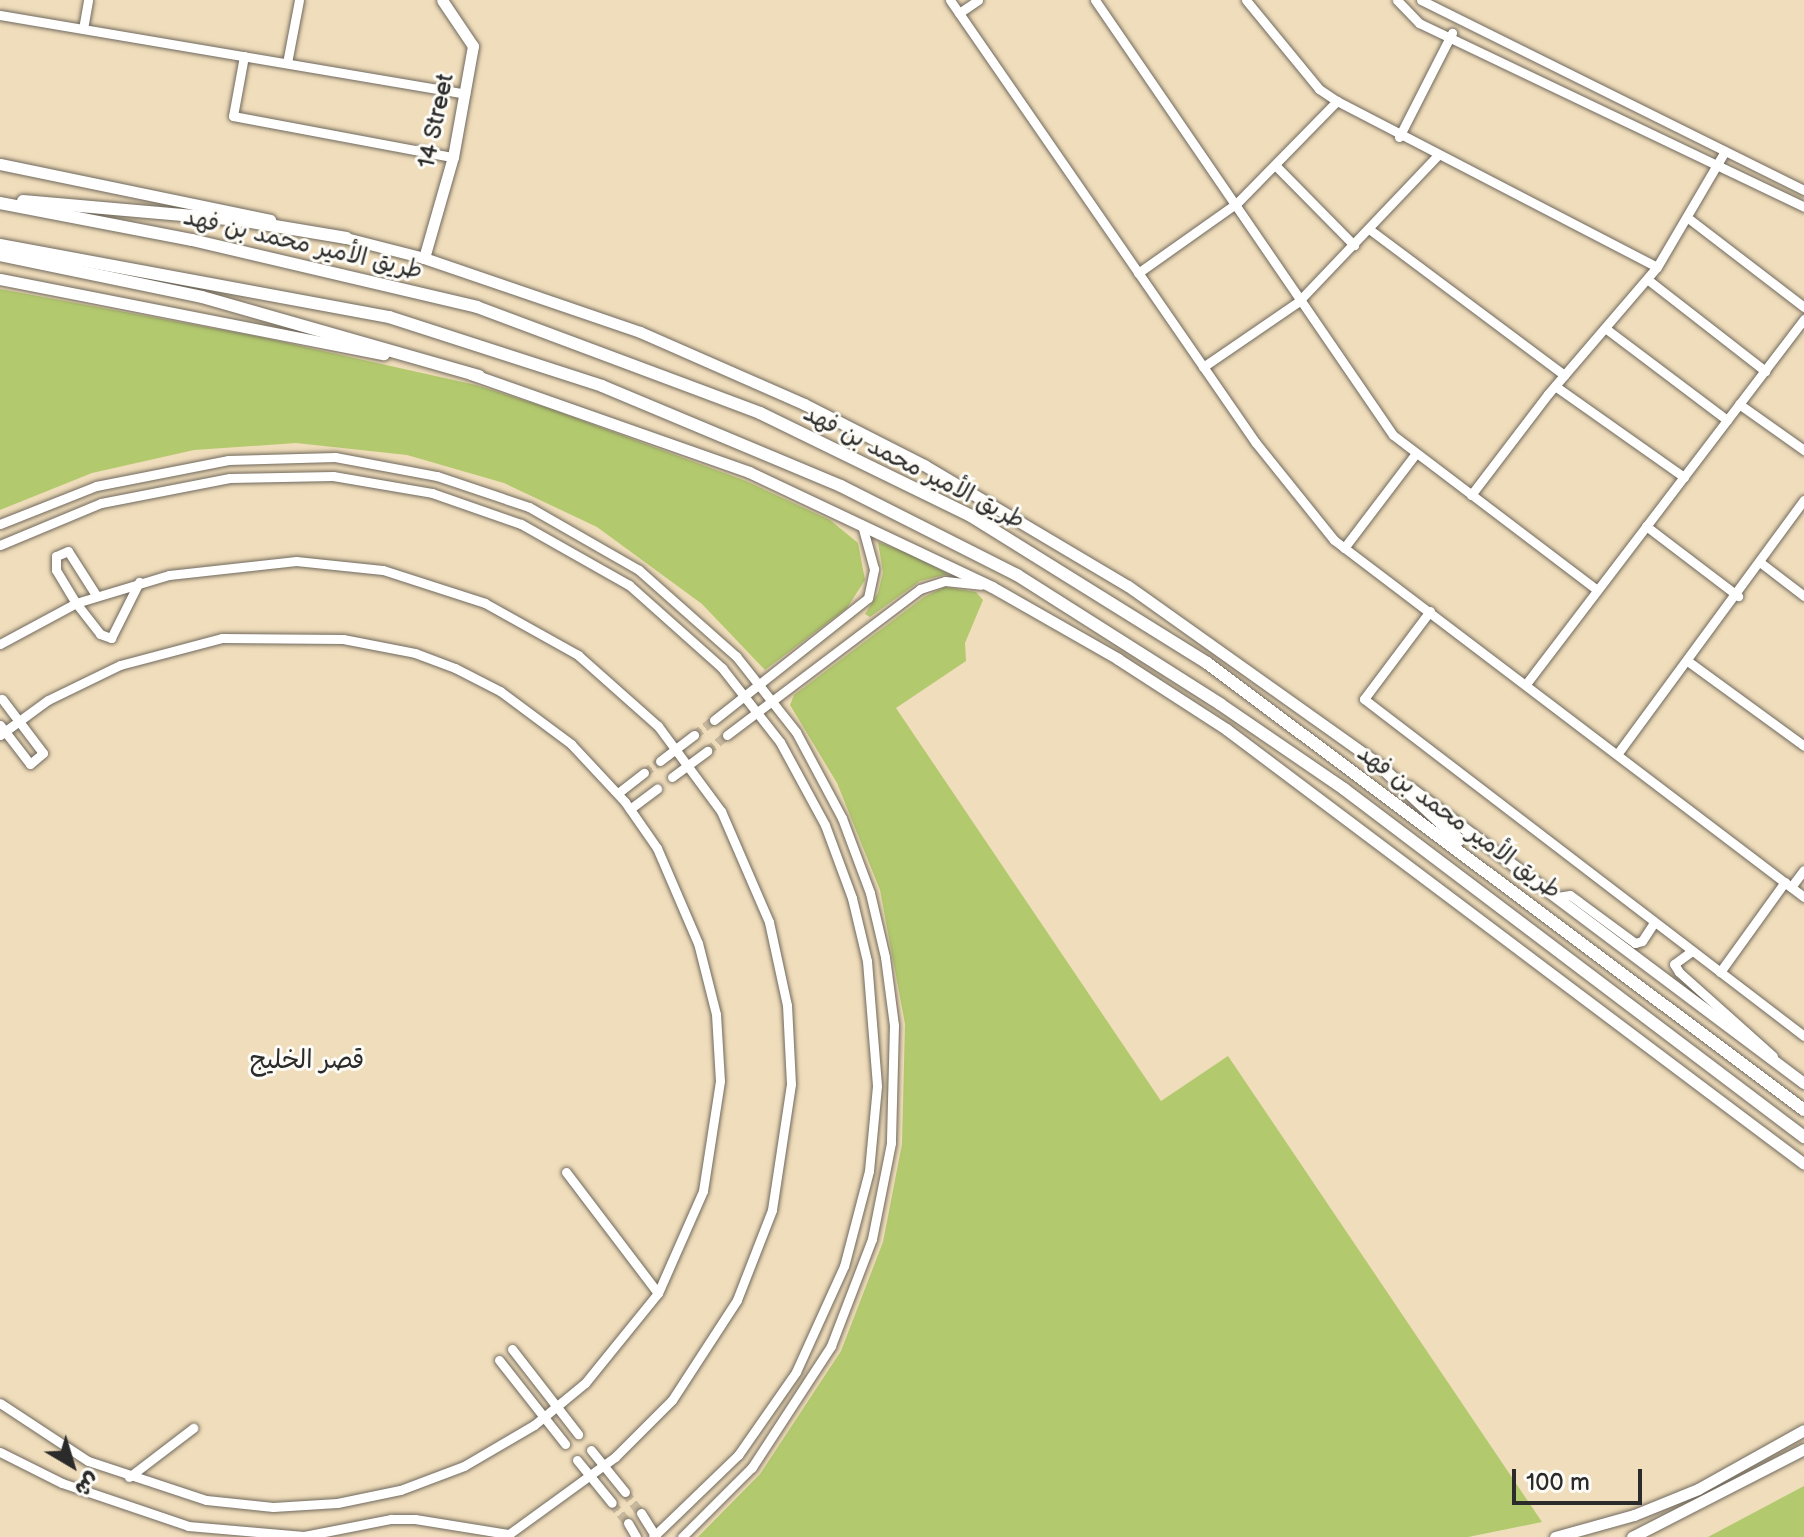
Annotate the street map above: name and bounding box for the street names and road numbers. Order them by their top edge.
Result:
street label: 14 Street [412,71,460,171]
street label: طريق الأمير محمد بن فهد [181,202,425,286]
street label: طريق الأمير محمد بن فهد [798,399,1030,535]
street label: طريق الأمير محمد بن فهد [1352,738,1566,906]

